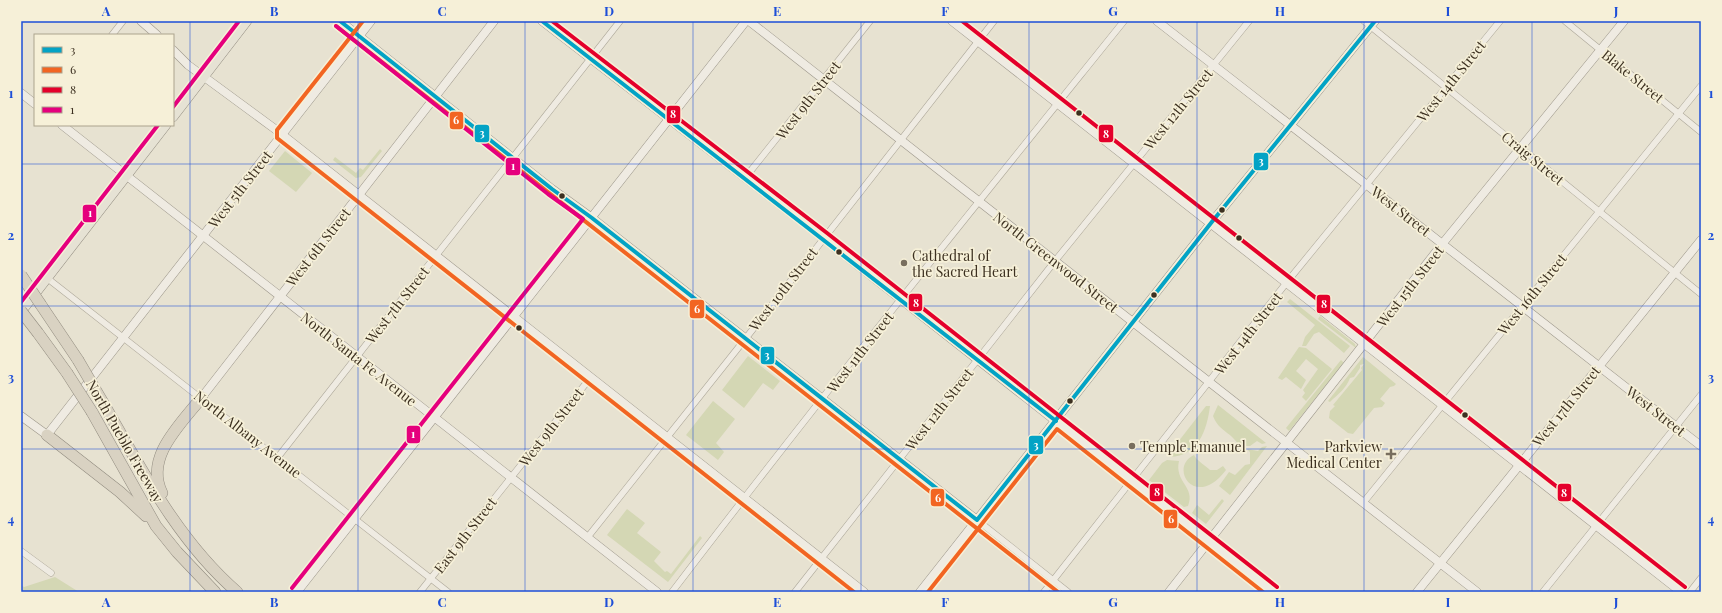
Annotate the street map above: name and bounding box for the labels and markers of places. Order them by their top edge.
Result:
unlabelled marker [1074,108,1084,118]
unlabelled marker [557,191,567,201]
unlabelled marker [1217,205,1227,215]
unlabelled marker [1234,233,1244,243]
place label: Cathedral of the Sacred Heart [912,246,1018,281]
unlabelled marker [834,247,844,257]
marker: Cathedral of the Sacred Heart [899,258,909,268]
unlabelled marker [1149,290,1159,300]
unlabelled marker [514,323,524,333]
unlabelled marker [1065,396,1075,406]
unlabelled marker [1460,410,1470,420]
place label: Temple Emanuel [1140,437,1246,456]
place label: Parkview Medical Center [1286,437,1383,472]
marker: Temple Emanuel [1127,441,1137,451]
marker: Parkview Medical Center [1385,448,1397,460]

